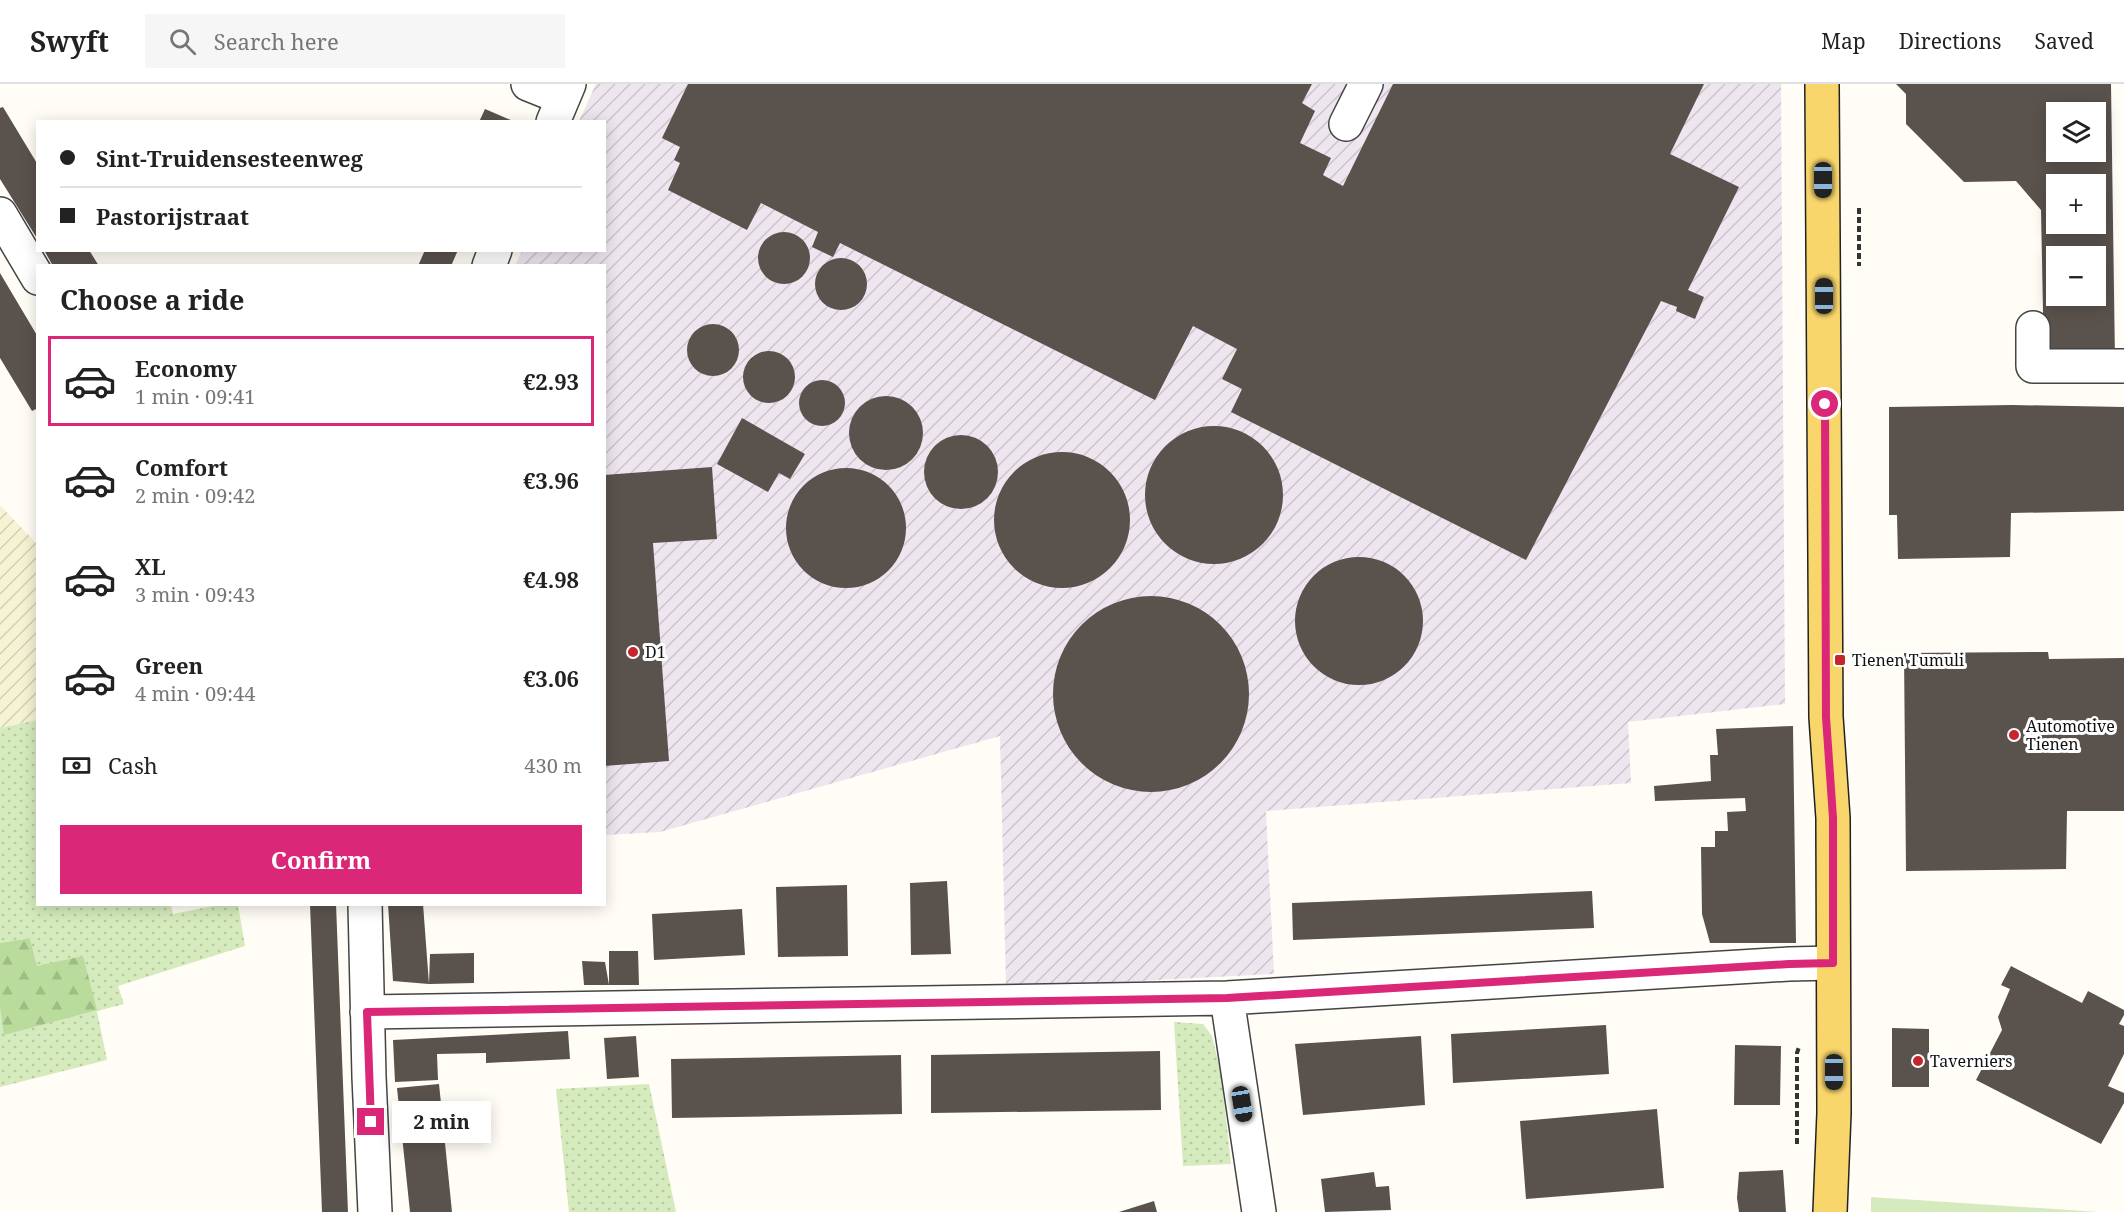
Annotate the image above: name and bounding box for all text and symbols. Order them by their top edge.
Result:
search box [145,14,565,68]
text: Swyft [30,22,109,60]
icon: search [166,25,199,58]
text: Search here [214,26,339,56]
text: Map [1821,27,1866,55]
text: Directions [1899,27,2001,55]
text: Saved [2034,27,2094,55]
map controls [2046,102,2106,306]
button: layers [2046,102,2106,162]
text: Sint-Truidensesteenweg [96,143,363,173]
car [1814,162,1832,198]
button: + [2046,174,2106,234]
text: Pastorijstraat [96,201,249,231]
button: − [2046,246,2106,306]
car [1815,278,1833,314]
text: Choose a ride [60,281,245,318]
text: Economy [135,353,237,383]
icon: car [63,354,117,408]
text: €2.93 [523,366,579,396]
text: 1 min · 09:41 [135,383,255,410]
route start [1811,390,1838,417]
text: Comfort [135,452,228,482]
icon: car [63,453,117,507]
text: €3.96 [523,465,579,495]
text: 2 min · 09:42 [135,482,255,509]
text: XL [135,551,166,581]
icon: car [63,552,117,606]
text: €4.98 [523,564,579,594]
text: 3 min · 09:43 [135,581,255,608]
place label: D1 [645,641,666,663]
marker: D1 [626,645,640,659]
place label: Tienen Tumuli [1852,649,1964,671]
text: Green [135,650,203,680]
icon: car [63,651,117,705]
marker: Tienen Tumuli [1833,653,1847,667]
text: €3.06 [523,663,579,693]
text: 4 min · 09:44 [135,680,255,707]
place label: Automotive Tienen [2026,715,2115,755]
marker: Automotive Tienen [2007,728,2021,742]
icon: cash [60,749,93,782]
text: Cash [108,750,158,780]
text: 430 m [524,752,582,779]
button: Confirm [60,825,582,894]
place label: Taverniers [1930,1050,2012,1072]
car [1825,1054,1843,1090]
marker: Taverniers [1911,1054,1925,1068]
car [1230,1085,1254,1123]
callout: 2 min [392,1101,491,1143]
route end [357,1108,384,1135]
text: 2 min [413,1108,470,1135]

